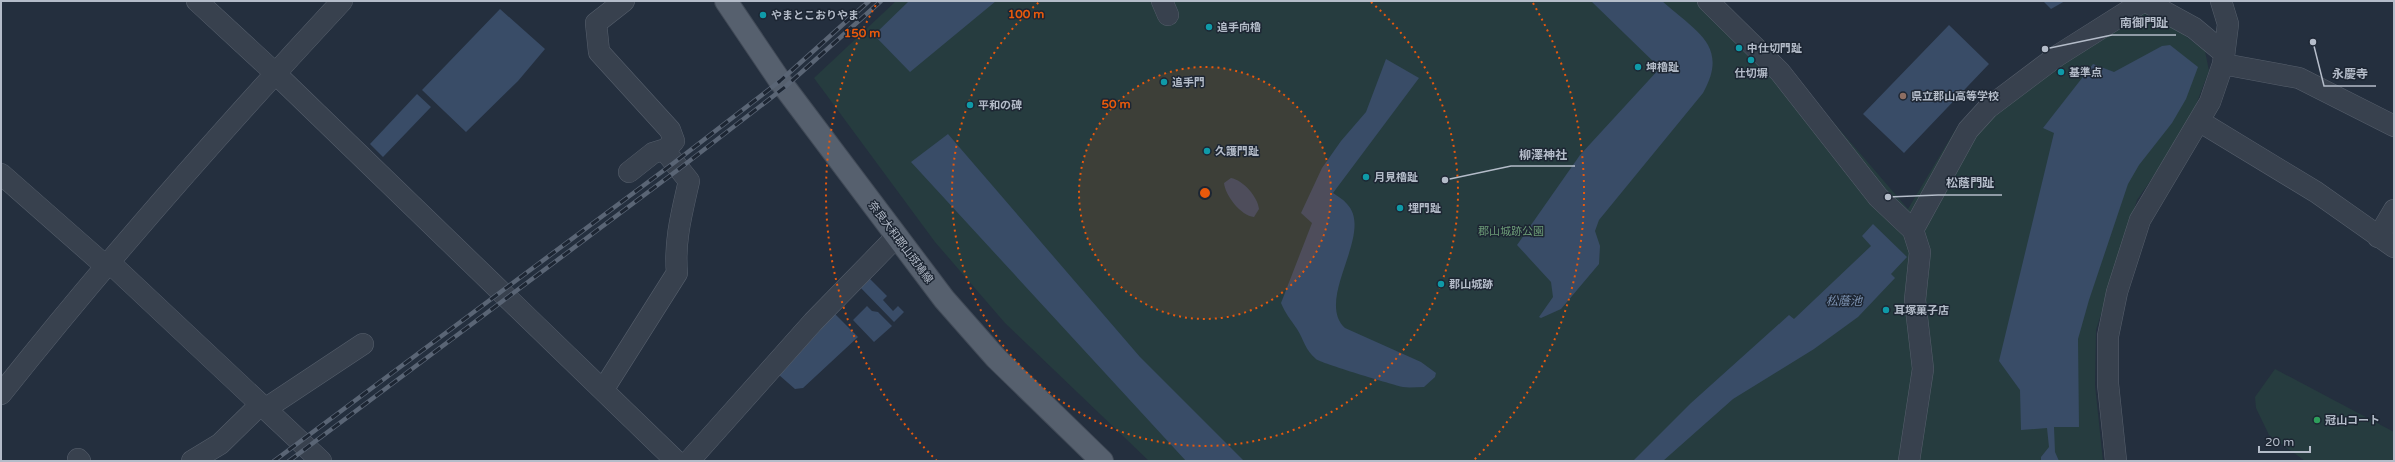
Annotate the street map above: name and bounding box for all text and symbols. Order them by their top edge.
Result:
text: 100 m [1008,7,1044,21]
place label: やまとこおりやま [771,9,859,22]
marker: やまとこおりやま [758,10,768,20]
callout: 南御門趾 [2112,11,2176,35]
text: 南御門趾 [2120,16,2168,30]
place label: 追手向櫓 [1217,21,1261,34]
marker: 追手向櫓 [1204,22,1214,32]
text: 150 m [844,26,880,40]
place label: 中仕切門趾 [1747,42,1802,55]
marker: 中仕切門趾 [1734,43,1744,53]
marker: 仕切塀 [1746,55,1756,65]
place label: 坤櫓趾 [1646,61,1679,74]
marker: 坤櫓趾 [1633,62,1643,72]
callout: 永慶寺 [2324,62,2376,86]
place label: 基準点 [2069,66,2102,79]
place label: 仕切塀 [1735,67,1768,80]
marker: 基準点 [2056,67,2066,77]
text: 永慶寺 [2332,67,2368,81]
place label: 追手門 [1172,76,1205,89]
marker: 追手門 [1159,77,1169,87]
place label: 県立郡山高等学校 [1911,90,1999,103]
marker: 県立郡山高等学校 [1898,91,1908,101]
text: 50 m [1101,97,1131,111]
place label: 平和の碑 [978,99,1022,112]
marker: 平和の碑 [965,100,975,110]
callout: 柳澤神社 [1511,142,1575,166]
place label: 久護門趾 [1215,145,1259,158]
marker: 久護門趾 [1202,146,1212,156]
text: 柳澤神社 [1519,148,1567,162]
place label: 月見櫓趾 [1374,171,1418,184]
callout: 松蔭門趾 [1938,171,2002,195]
marker: 月見櫓趾 [1361,172,1371,182]
text: 松蔭門趾 [1946,176,1994,190]
centre of rings [1198,186,1212,200]
street label: 奈良大和郡山斑鳩線 [866,199,936,286]
place label: 埋門趾 [1408,202,1441,215]
marker: 埋門趾 [1395,203,1405,213]
park label: 郡山城跡公園 [1478,225,1544,238]
place label: 郡山城跡 [1449,278,1493,291]
marker: 郡山城跡 [1436,279,1446,289]
water label: 松蔭池 [1826,294,1863,308]
place label: 耳塚菓子店 [1894,304,1949,317]
marker: 耳塚菓子店 [1881,305,1891,315]
place label: 冠山コート [2325,414,2380,427]
marker: 冠山コート [2312,415,2322,425]
scale bar [2259,428,2310,454]
text: 20 m [2265,435,2294,449]

